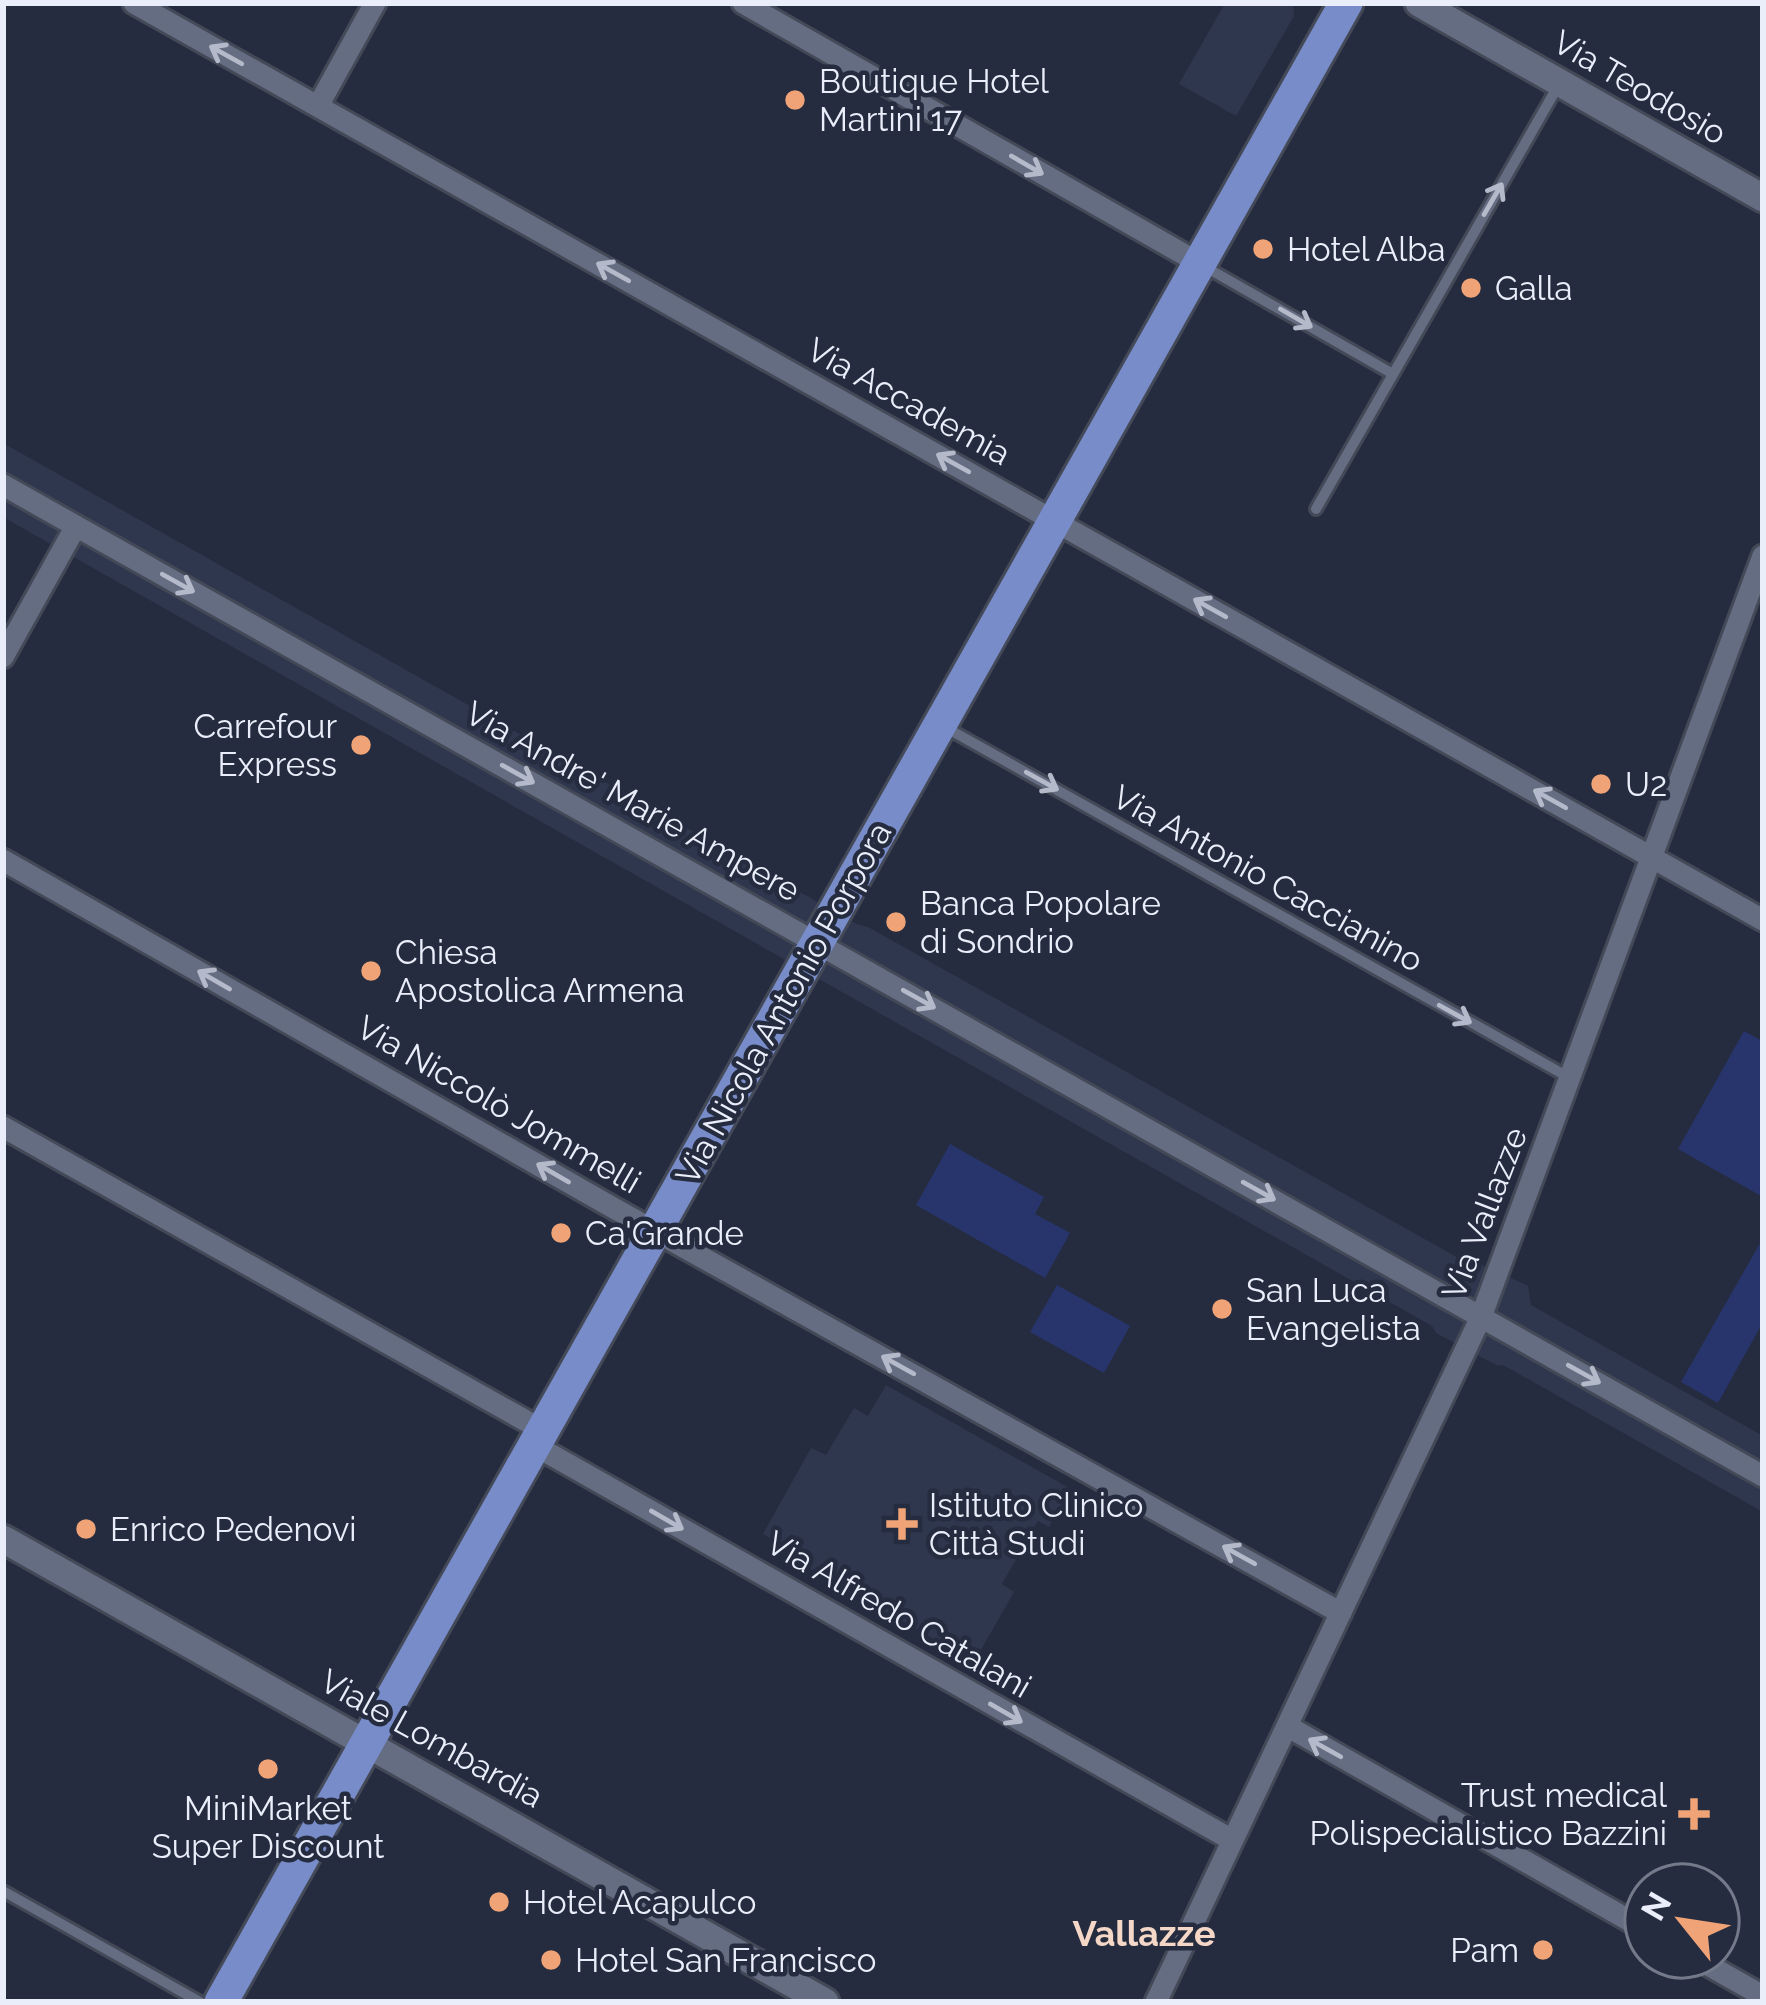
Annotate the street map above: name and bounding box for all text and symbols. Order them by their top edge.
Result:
street label: Via Teodosio [1546,22,1733,153]
one-way arrow [209,42,244,66]
place label: Boutique Hotel Martini 17 [819,62,1050,139]
marker: Boutique Hotel Martini 17 [782,87,808,113]
one-way arrow [1009,153,1044,177]
one-way arrow [1482,183,1506,218]
place label: Hotel Alba [1287,230,1446,269]
marker: Hotel Alba [1250,236,1276,262]
one-way arrow [596,260,631,284]
place label: Galla [1495,269,1573,308]
marker: Galla [1458,275,1484,301]
one-way arrow [1278,307,1313,331]
street label: Via Accademia [800,330,1017,473]
one-way arrow [936,451,971,475]
one-way arrow [160,572,195,595]
one-way arrow [1193,596,1228,619]
street label: Via Andre' Marie Ampere [459,693,807,910]
place label: Carrefour Express [193,707,337,784]
marker: Carrefour Express [348,732,374,758]
one-way arrow [500,763,535,786]
place label: U2 [1625,765,1667,804]
one-way arrow [1024,770,1059,794]
marker: U2 [1588,771,1614,797]
street label: Via Antonio Caccianino [1106,777,1430,980]
one-way arrow [1533,787,1568,811]
street label: Via Nicola Antonio Porpora [668,815,899,1191]
place label: Banca Popolare di Sondrio [920,884,1161,961]
marker: Banca Popolare di Sondrio [883,909,909,935]
place label: Chiesa Apostolica Armena [395,933,684,1010]
marker: Chiesa Apostolica Armena [358,958,384,984]
one-way arrow [197,968,232,992]
one-way arrow [901,988,936,1012]
one-way arrow [1437,1002,1472,1026]
street label: Via Niccolò Jommelli [350,1007,647,1202]
street label: Via Vallazze [1434,1122,1535,1305]
one-way arrow [536,1161,571,1185]
one-way arrow [1241,1180,1276,1204]
place label: Ca'Grande [585,1214,744,1253]
marker: Ca'Grande [548,1220,574,1246]
place label: San Luca Evangelista [1246,1271,1421,1348]
marker: San Luca Evangelista [1209,1296,1235,1322]
one-way arrow [882,1353,917,1376]
one-way arrow [1565,1363,1600,1387]
place label: Istituto Clinico Città Studi [929,1486,1144,1563]
marker: Istituto Clinico Città Studi [886,1508,918,1540]
one-way arrow [649,1509,684,1533]
place label: Enrico Pedenovi [110,1510,356,1549]
marker: Enrico Pedenovi [73,1516,99,1542]
street label: Via Alfredo Catalani [759,1523,1038,1706]
one-way arrow [1222,1543,1257,1567]
street label: Viale Lombardia [314,1661,550,1816]
one-way arrow [988,1701,1023,1725]
one-way arrow [1308,1735,1343,1759]
marker: MiniMarket Super Discount [255,1756,281,1782]
place label: Trust medical Polispecialistico Bazzini [1310,1776,1668,1853]
place label: MiniMarket Super Discount [152,1789,384,1866]
marker: Trust medical Polispecialistico Bazzini [1678,1798,1710,1830]
north arrow [1622,1861,1742,1981]
place label: Hotel Acapulco [523,1883,756,1922]
text: N [1633,1886,1680,1927]
marker: Hotel Acapulco [486,1889,512,1915]
district label: Vallazze [1072,1912,1216,1954]
place label: Pam [1450,1931,1519,1970]
marker: Pam [1530,1937,1556,1963]
place label: Hotel San Francisco [575,1941,876,1980]
marker: Hotel San Francisco [538,1947,564,1973]

